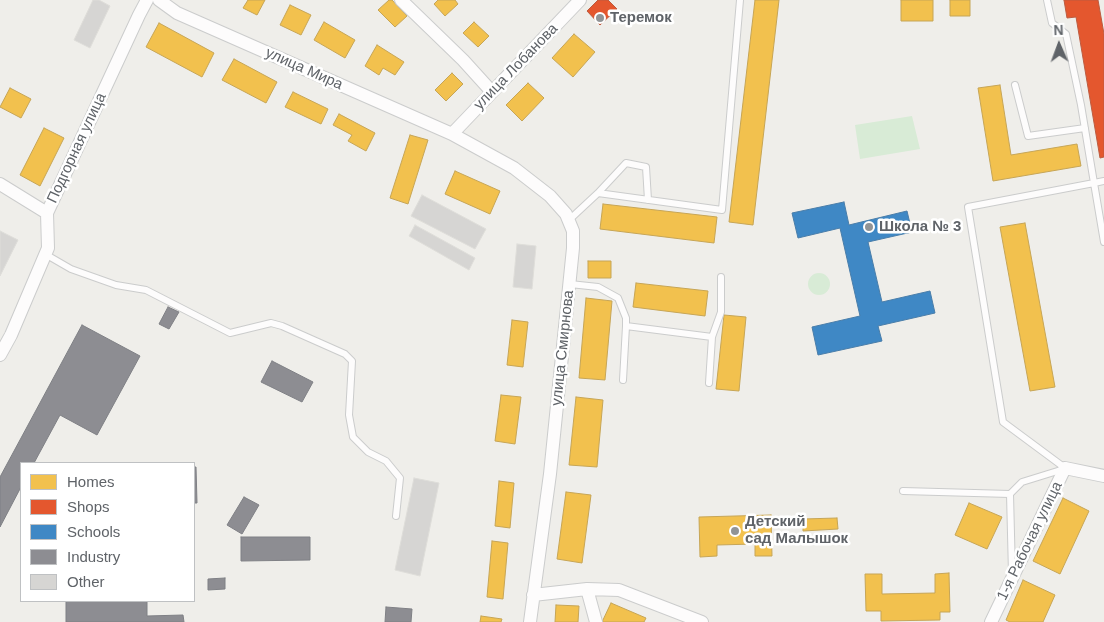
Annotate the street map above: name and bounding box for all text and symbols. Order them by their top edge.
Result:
place label: Теремок [610,9,672,27]
marker: Теремок [594,12,606,24]
street label: улица Лобанова [470,20,562,114]
north arrow [1034,20,1084,70]
text: N [1053,22,1064,38]
street label: улица Мира [262,44,346,94]
street label: Подгорная улица [44,90,110,206]
place label: Школа № 3 [879,218,961,236]
marker: Школа № 3 [863,221,875,233]
street label: улица Смирнова [548,289,578,407]
legend [20,462,195,602]
text: Homes [67,473,115,490]
street label: 1-я Рабочая улица [993,479,1067,603]
text: Shops [67,498,110,515]
place label: Детский сад Малышок [745,513,848,548]
text: Schools [67,523,120,540]
marker: Детский сад Малышок [729,525,741,537]
text: Industry [67,548,120,565]
text: Other [67,573,105,590]

